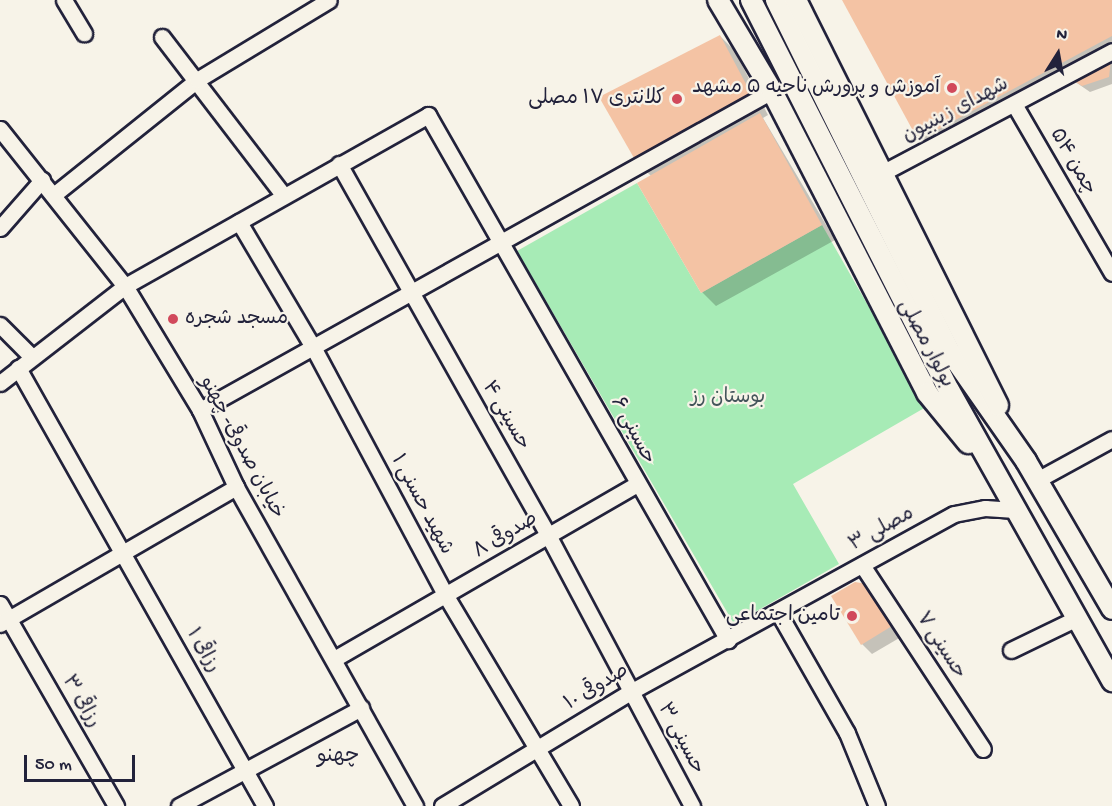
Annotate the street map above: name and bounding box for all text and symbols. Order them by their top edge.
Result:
north arrow [1028,24,1088,84]
text: N [1055,26,1068,46]
street label: شهدای زینبیون [899,73,1013,149]
place label: آموزش و پرورش ناحیه ۵ مشهد [692,76,940,100]
marker: آموزش و پرورش ناحیه ۵ مشهد [945,81,959,95]
place label: کلانتری ۱۷ مصلی [528,87,665,111]
marker: کلانتری ۱۷ مصلی [670,92,684,106]
street label: چمن ۵۴ [1043,124,1101,200]
street label: بولوار مصلی [892,296,958,392]
place label: مسجد شجره [185,307,288,331]
marker: مسجد شجره [166,312,180,326]
street label: خیابان صدوقی- چهنو [193,373,289,523]
street label: حسینی ۴ [476,377,534,455]
park label: بوستان رز [691,386,765,410]
street label: حسینی ۶ [604,393,660,469]
street label: شهید حسنی ۱ [385,451,457,559]
street label: مصلی ۳ [845,502,919,558]
street label: صدوقی ۸ [469,507,543,565]
place label: تامین اجتماعی [726,604,840,628]
street label: حسینی ۷ [910,608,970,684]
marker: تامین اجتماعی [845,609,859,623]
street label: رزاقی ۱ [180,624,224,678]
street label: صدوقی ۱۰ [561,660,633,716]
street label: رزاقی ۳ [55,671,105,733]
street label: حسینی ۳ [651,699,709,779]
scale bar [27,743,138,781]
district label: چهنو [317,745,359,771]
text: 50 m [35,755,72,776]

